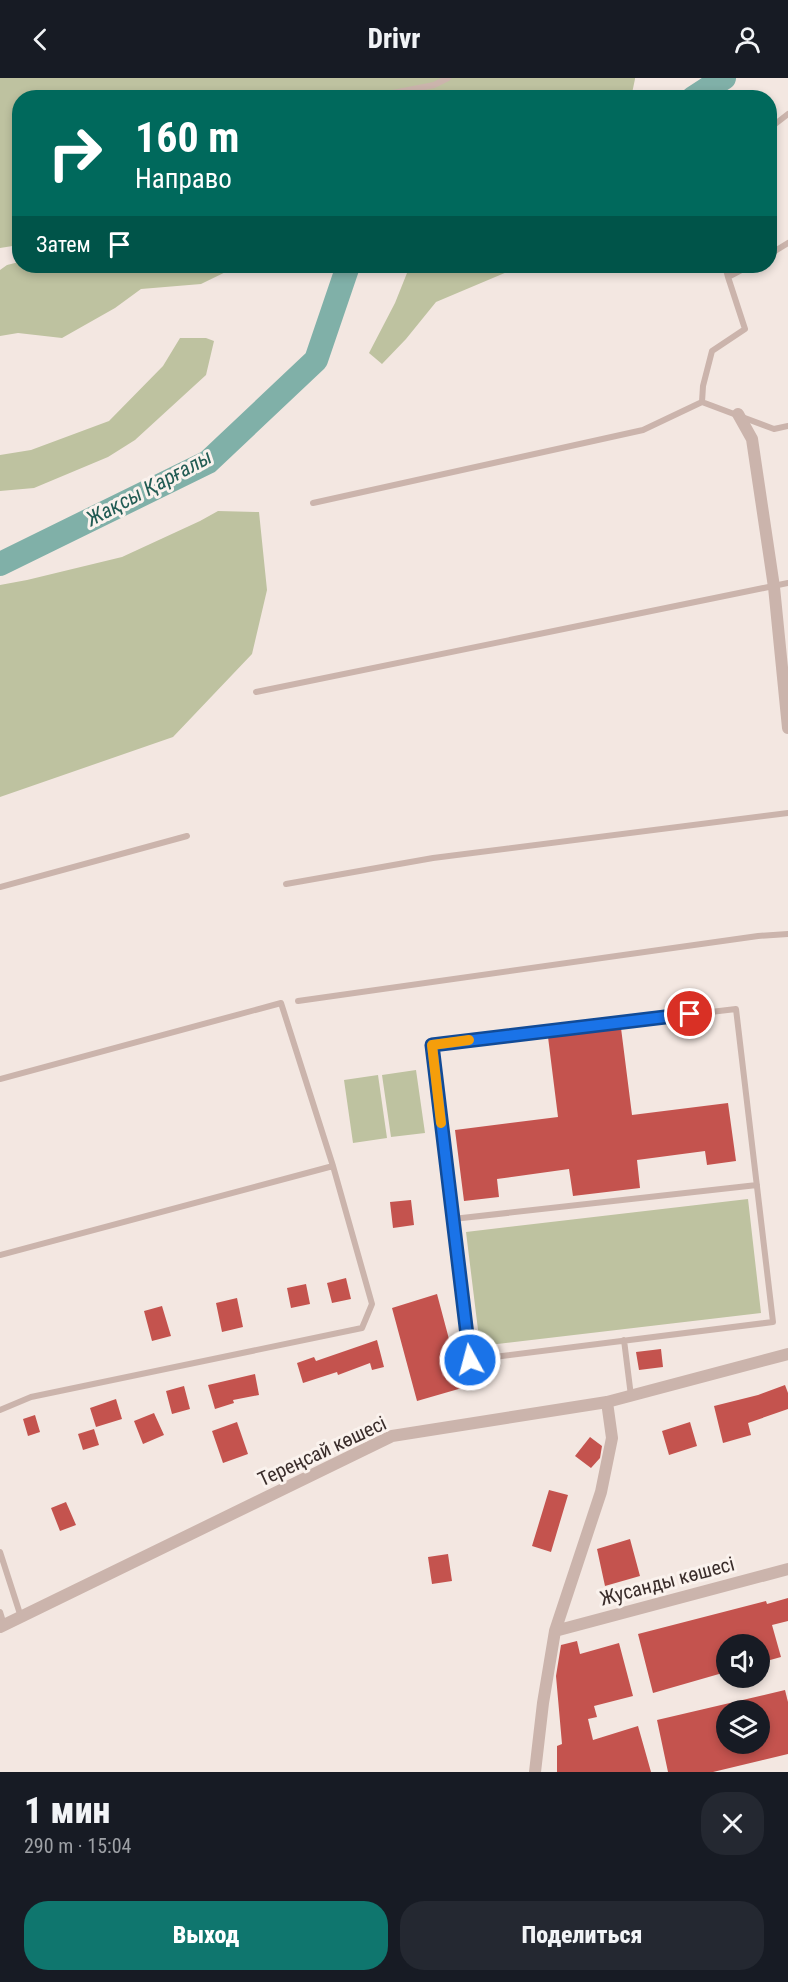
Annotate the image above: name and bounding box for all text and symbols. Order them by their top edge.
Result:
icon: back [24,23,57,56]
text: Drivr [368,23,420,55]
icon: person [731,23,764,56]
text: 160 m [135,113,240,162]
icon: right [36,114,114,192]
text: Направо [135,163,232,195]
icon: arrive [103,228,136,261]
text: Затем [36,232,91,257]
water label: Жақсы Қарғалы [81,445,216,532]
pin [664,988,715,1039]
icon: arrive [673,997,706,1030]
position arrow [438,1328,502,1392]
street label: Тереңсай көшесі [254,1411,390,1491]
street label: Жусанды көшесі [597,1552,737,1610]
map controls [716,1634,770,1754]
button: sound [716,1634,770,1688]
button: layers [716,1700,770,1754]
text: 1 мин [24,1790,110,1832]
button: close [701,1792,764,1855]
text: 290 m · 15:04 [24,1834,131,1858]
button: Выход [24,1901,388,1970]
button: Поделиться [400,1901,764,1970]

